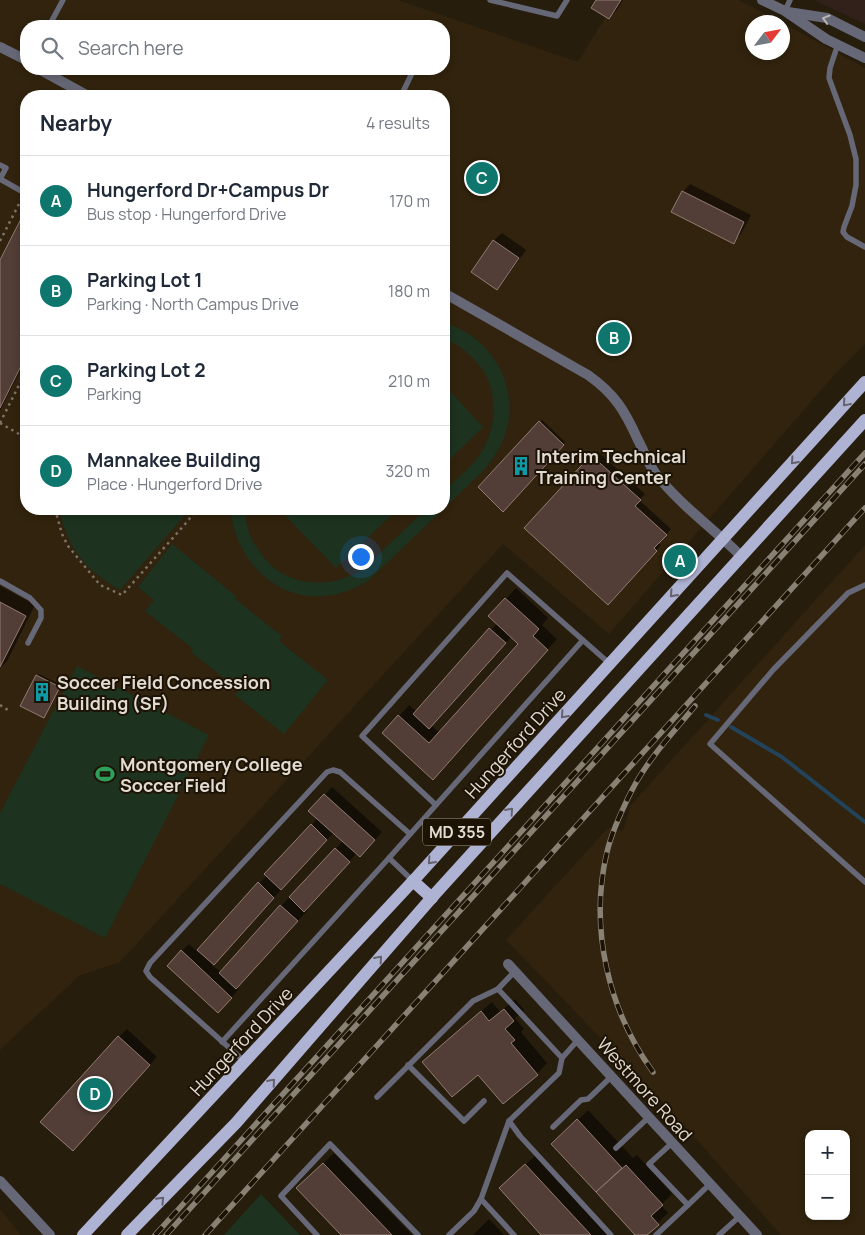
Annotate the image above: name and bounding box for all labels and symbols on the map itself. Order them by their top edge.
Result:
north arrow [745,15,790,60]
one-way arrow [823,15,831,25]
pin: C [466,159,498,197]
pin: B [598,319,630,357]
one-way arrow [843,398,852,407]
place label: Interim Technical Training Center [536,444,686,489]
building icon: Interim Technical Training Center [510,455,532,477]
one-way arrow [791,455,800,464]
pin: A [664,542,696,580]
your location [348,544,374,570]
one-way arrow [670,589,679,598]
place label: Soccer Field Concession Building (SF) [57,670,270,715]
building icon: Soccer Field Concession Building (SF) [31,681,53,703]
street label: Hungerford Drive [459,683,571,803]
one-way arrow [561,709,570,718]
place label: Montgomery College Soccer Field [120,752,303,797]
sports icon: Montgomery College Soccer Field [94,763,116,785]
one-way arrow [504,808,513,817]
road number: MD 355 [423,819,491,846]
one-way arrow [428,855,437,864]
one-way arrow [373,956,382,965]
street label: Hungerford Drive [184,981,298,1101]
street label: Westmore Road [592,1032,698,1146]
pin: D [79,1075,111,1113]
one-way arrow [266,1079,275,1088]
one-way arrow [155,1197,164,1206]

